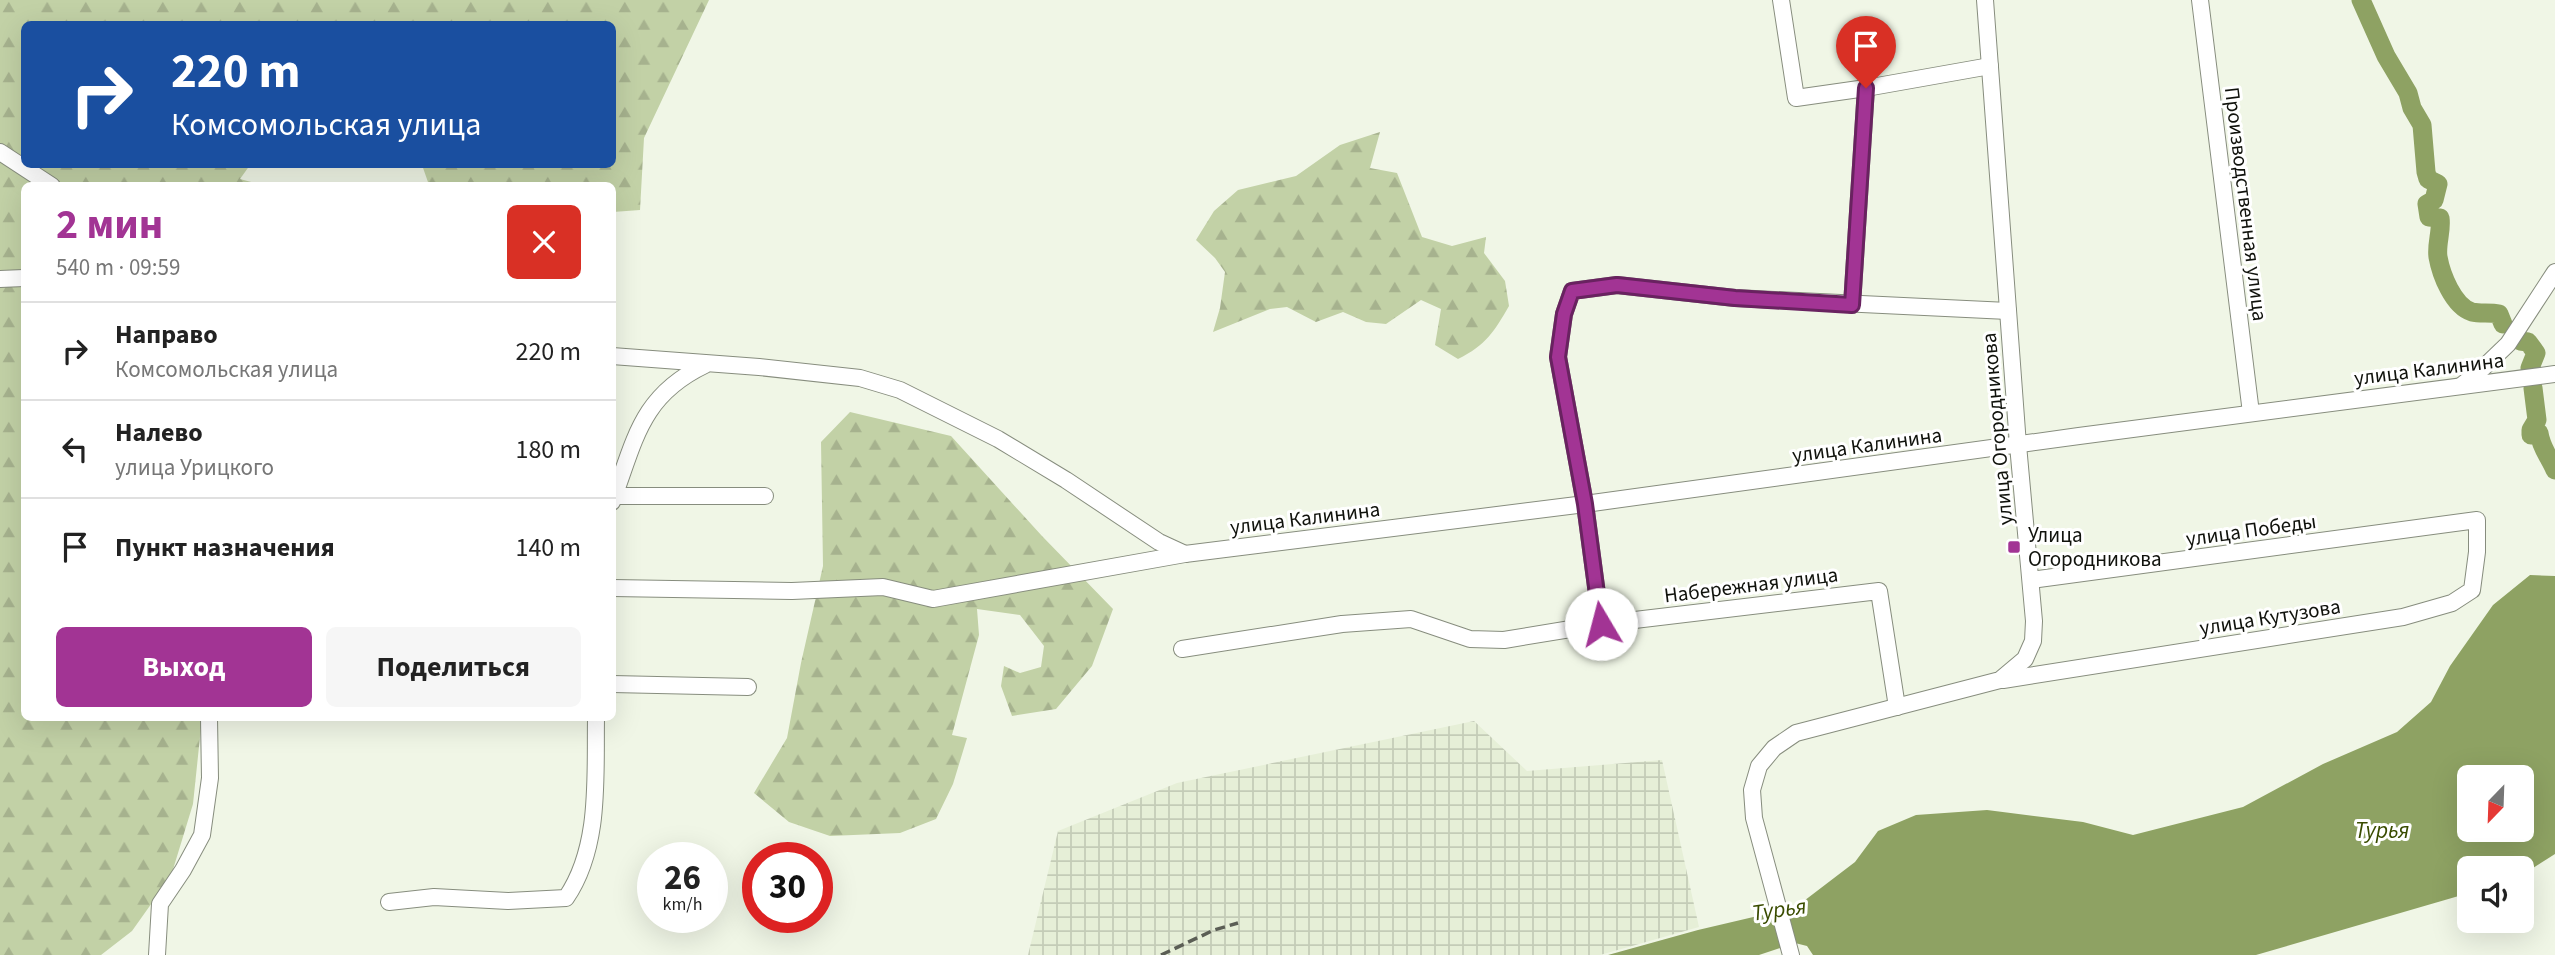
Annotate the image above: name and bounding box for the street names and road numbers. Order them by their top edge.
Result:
street label: Производственная улица [2217,85,2275,323]
street label: улица Огородникова [1974,332,2020,526]
street label: улица Калинина [2352,345,2506,393]
street label: улица Калинина [1790,420,1944,470]
street label: улица Калинина [1228,494,1382,542]
street label: улица Победы [2184,506,2318,554]
street label: Набережная улица [1662,559,1840,611]
street label: улица Кутузова [2197,591,2343,643]

